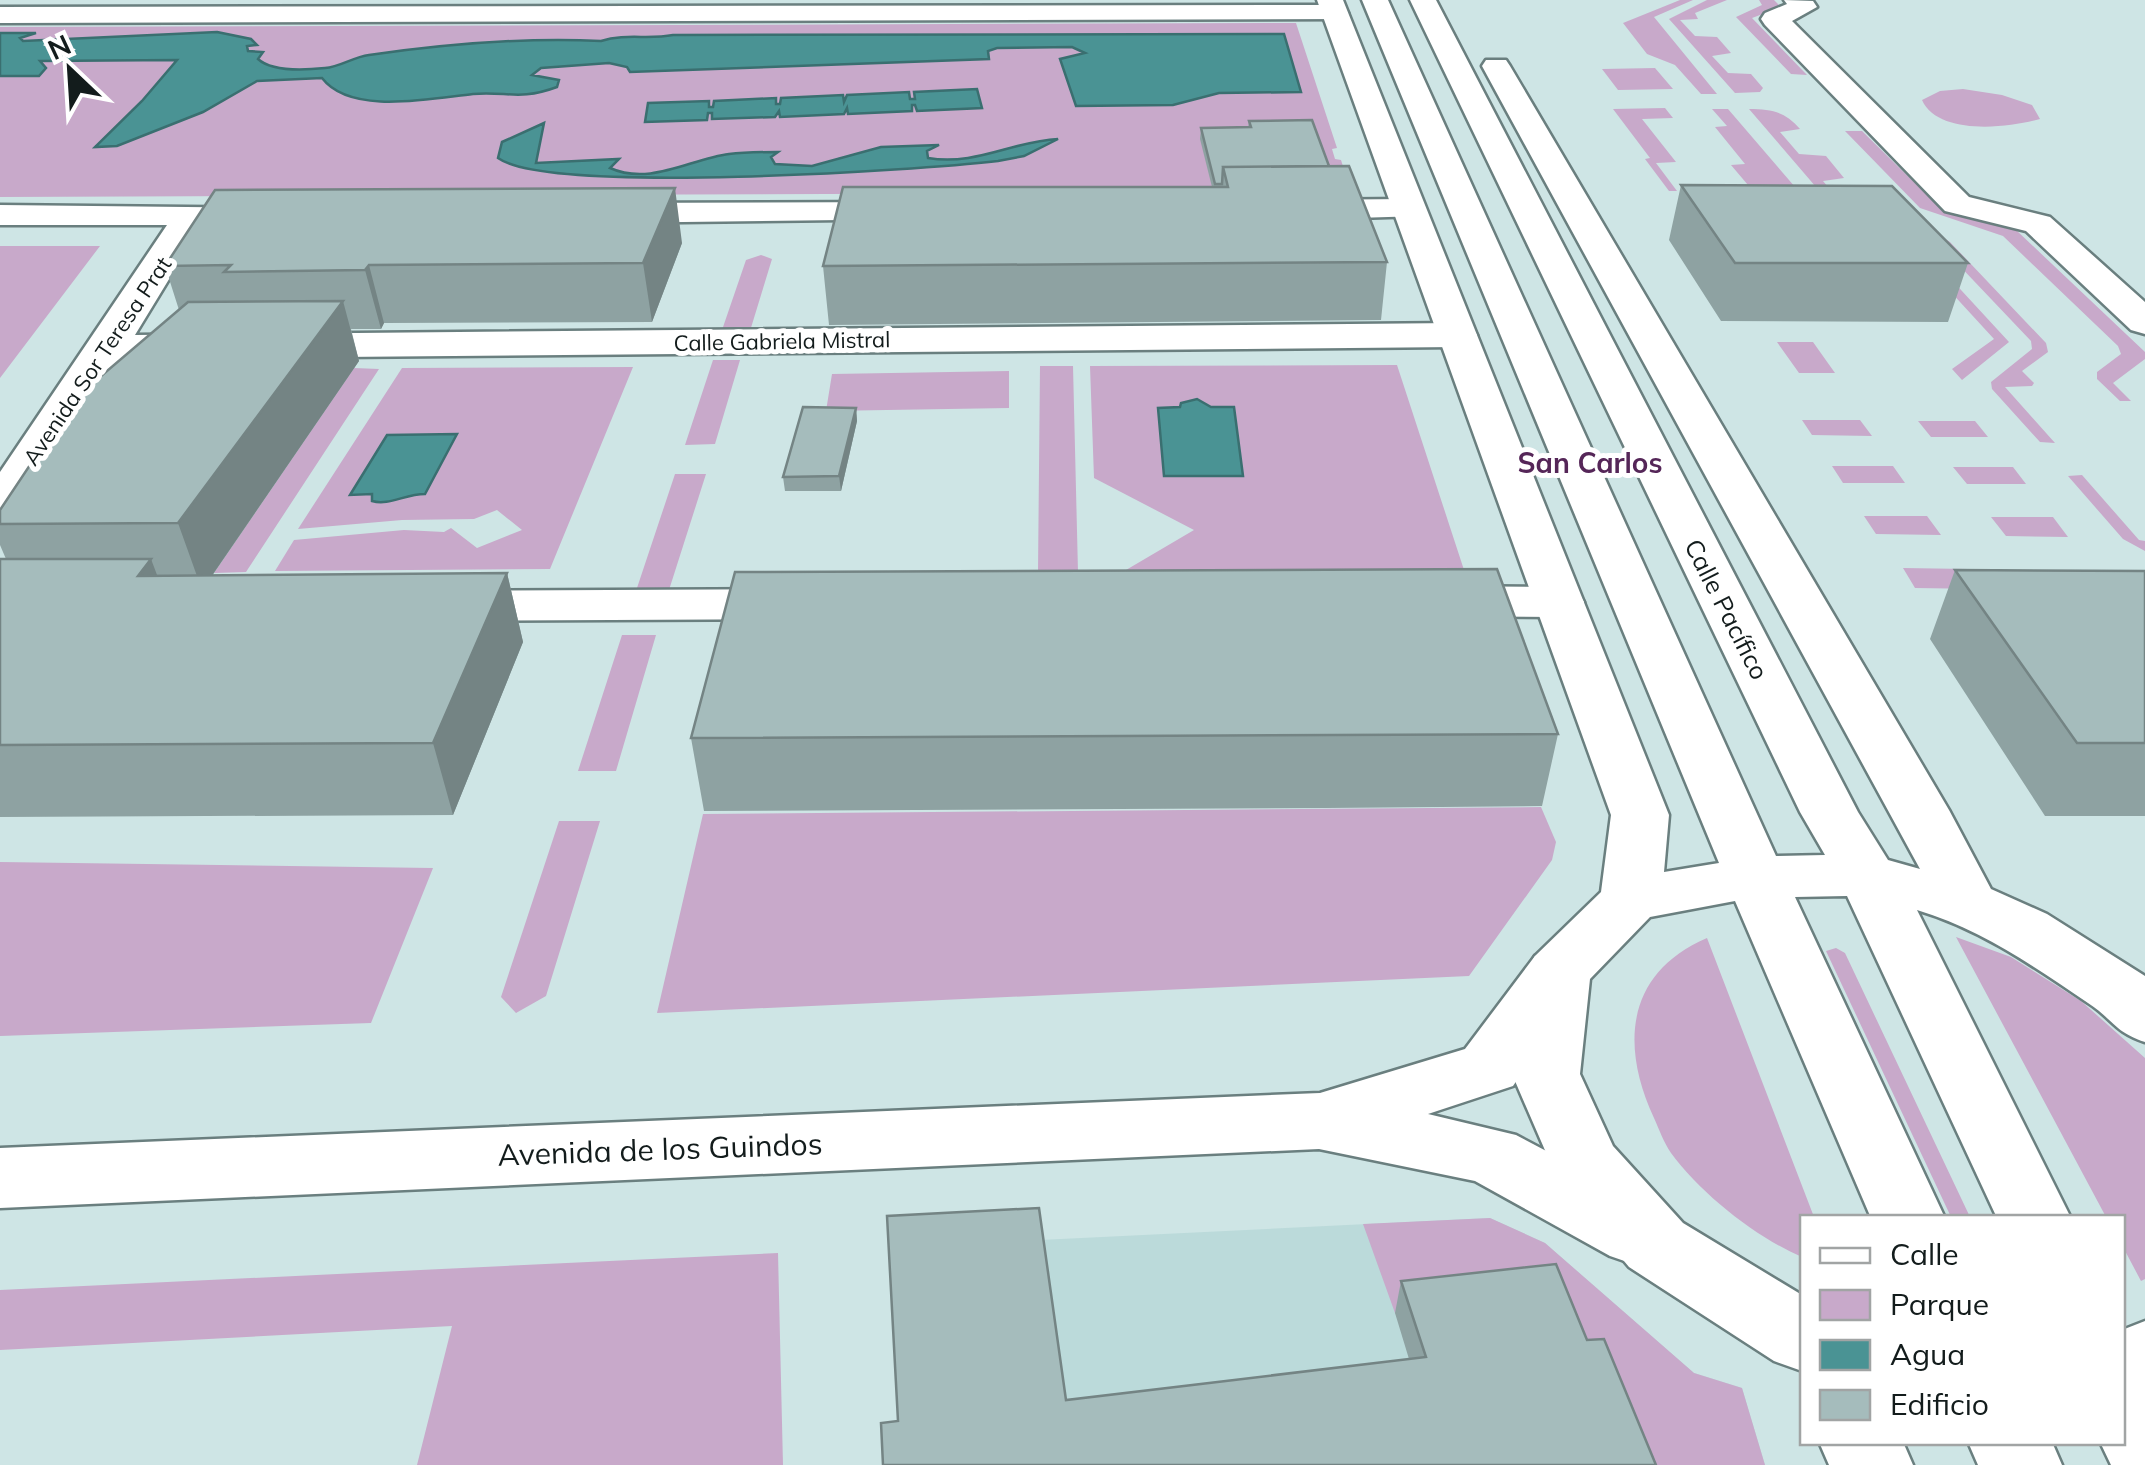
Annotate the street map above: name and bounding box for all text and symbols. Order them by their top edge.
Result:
north arrow [20,20,120,120]
text: N [42,27,76,67]
street label: Avenida Sor Teresa Prat [17,251,177,471]
street label: Calle Gabriela Mistral [673,325,891,357]
district label: San Carlos [1518,445,1662,480]
street label: Calle Pacífico [1678,534,1776,684]
street label: Avenida de los Guindos [497,1124,823,1174]
legend [1800,1215,2125,1445]
text: Calle [1890,1235,1959,1273]
text: Parque [1890,1285,1989,1323]
text: Agua [1890,1335,1965,1373]
text: Edificio [1890,1385,1989,1423]

